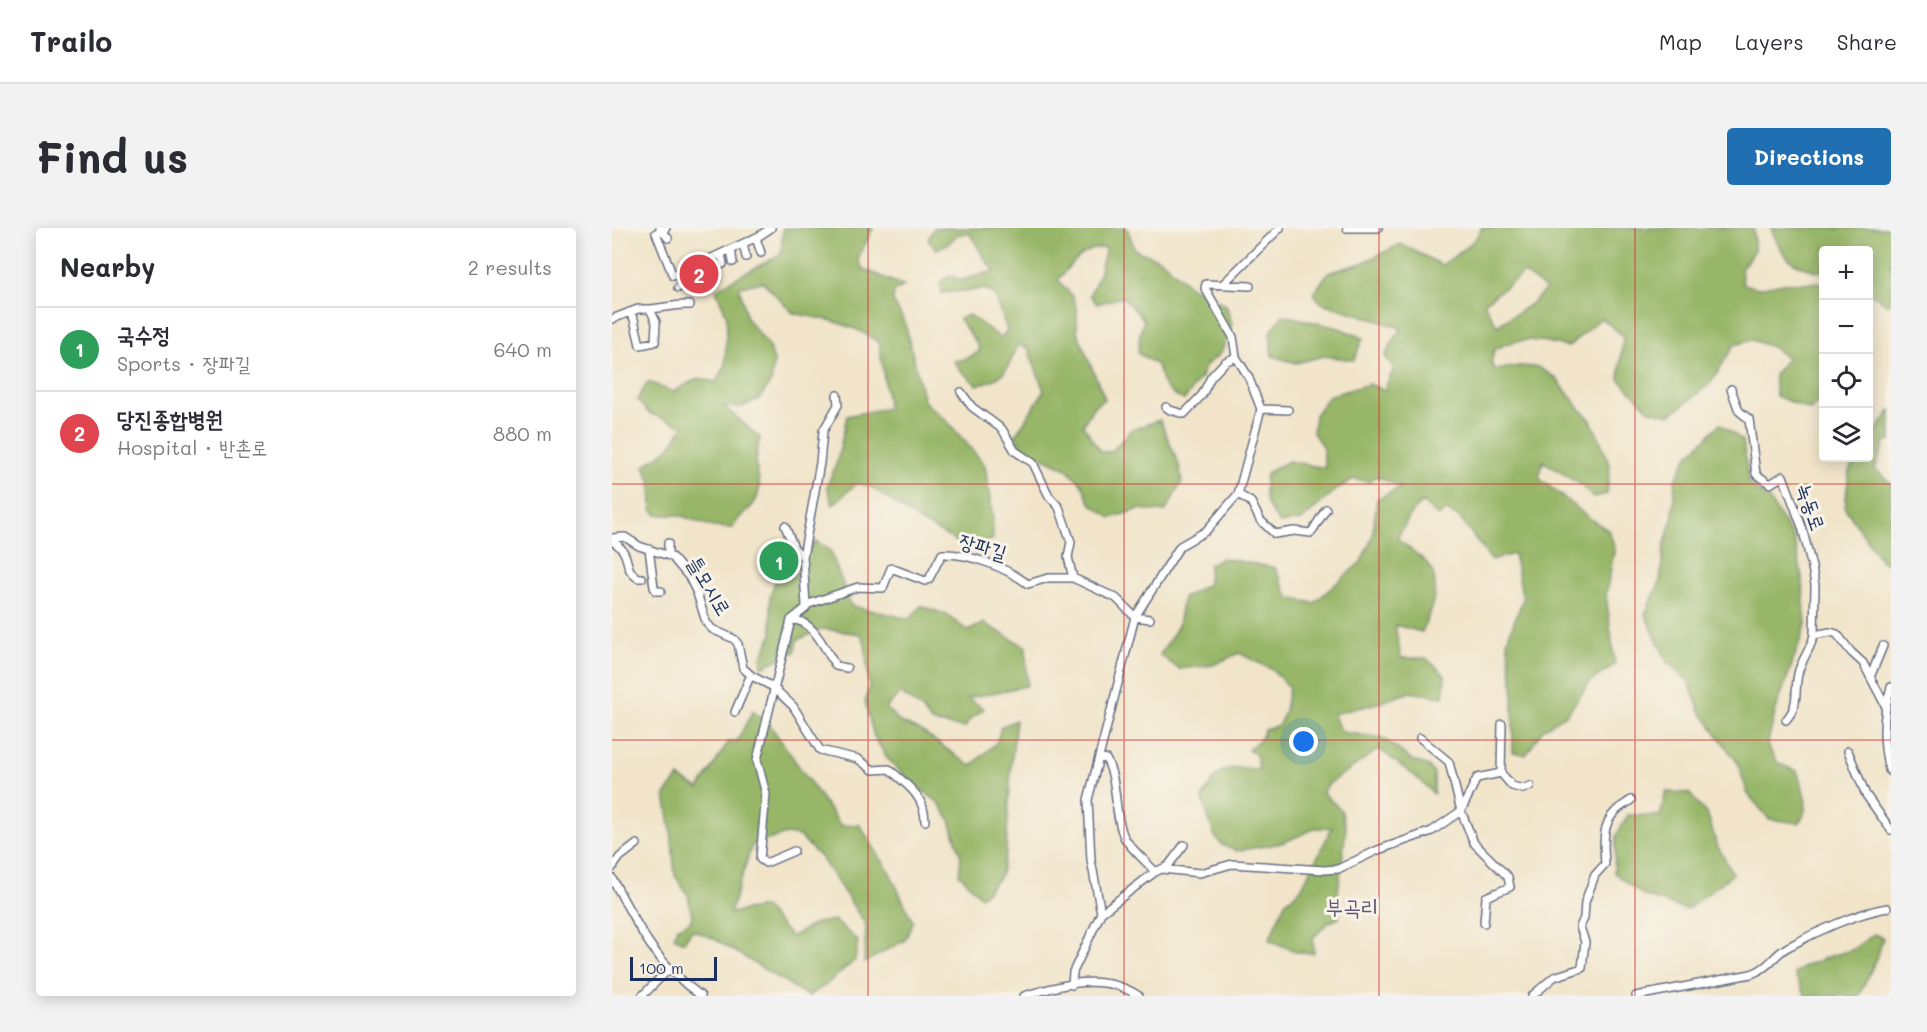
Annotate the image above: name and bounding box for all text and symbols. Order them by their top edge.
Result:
text: Trailo [30,23,112,59]
text: Map [1659,28,1702,55]
text: Layers [1735,28,1804,55]
text: Share [1837,28,1897,55]
button: Directions [1727,128,1891,185]
text: Find us [36,129,188,184]
map controls [1819,246,1873,462]
button: + [1819,246,1873,300]
text: Nearby [60,250,155,284]
pin: 2 [680,252,718,296]
text: 2 results [468,254,552,280]
button: − [1819,300,1873,354]
text: 국수정 [117,320,170,349]
text: 1 [75,336,84,362]
text: 640 m [494,336,552,362]
text: Sports · 장파길 [117,350,251,376]
button: locate [1819,354,1873,408]
text: 당진종합병원 [117,404,223,433]
button: layers [1819,408,1873,462]
text: 2 [74,420,85,446]
text: 880 m [493,420,552,446]
text: Hospital · 반촌로 [117,434,267,460]
street label: 녹동로 [1792,480,1832,534]
street label: 장파길 [956,527,1010,565]
pin: 1 [760,538,798,584]
street label: 틀모시로 [682,551,738,620]
your location [1289,727,1318,756]
district label: 부곡리 [1325,892,1379,921]
scale bar [630,954,717,982]
text: 100 m [639,957,684,978]

